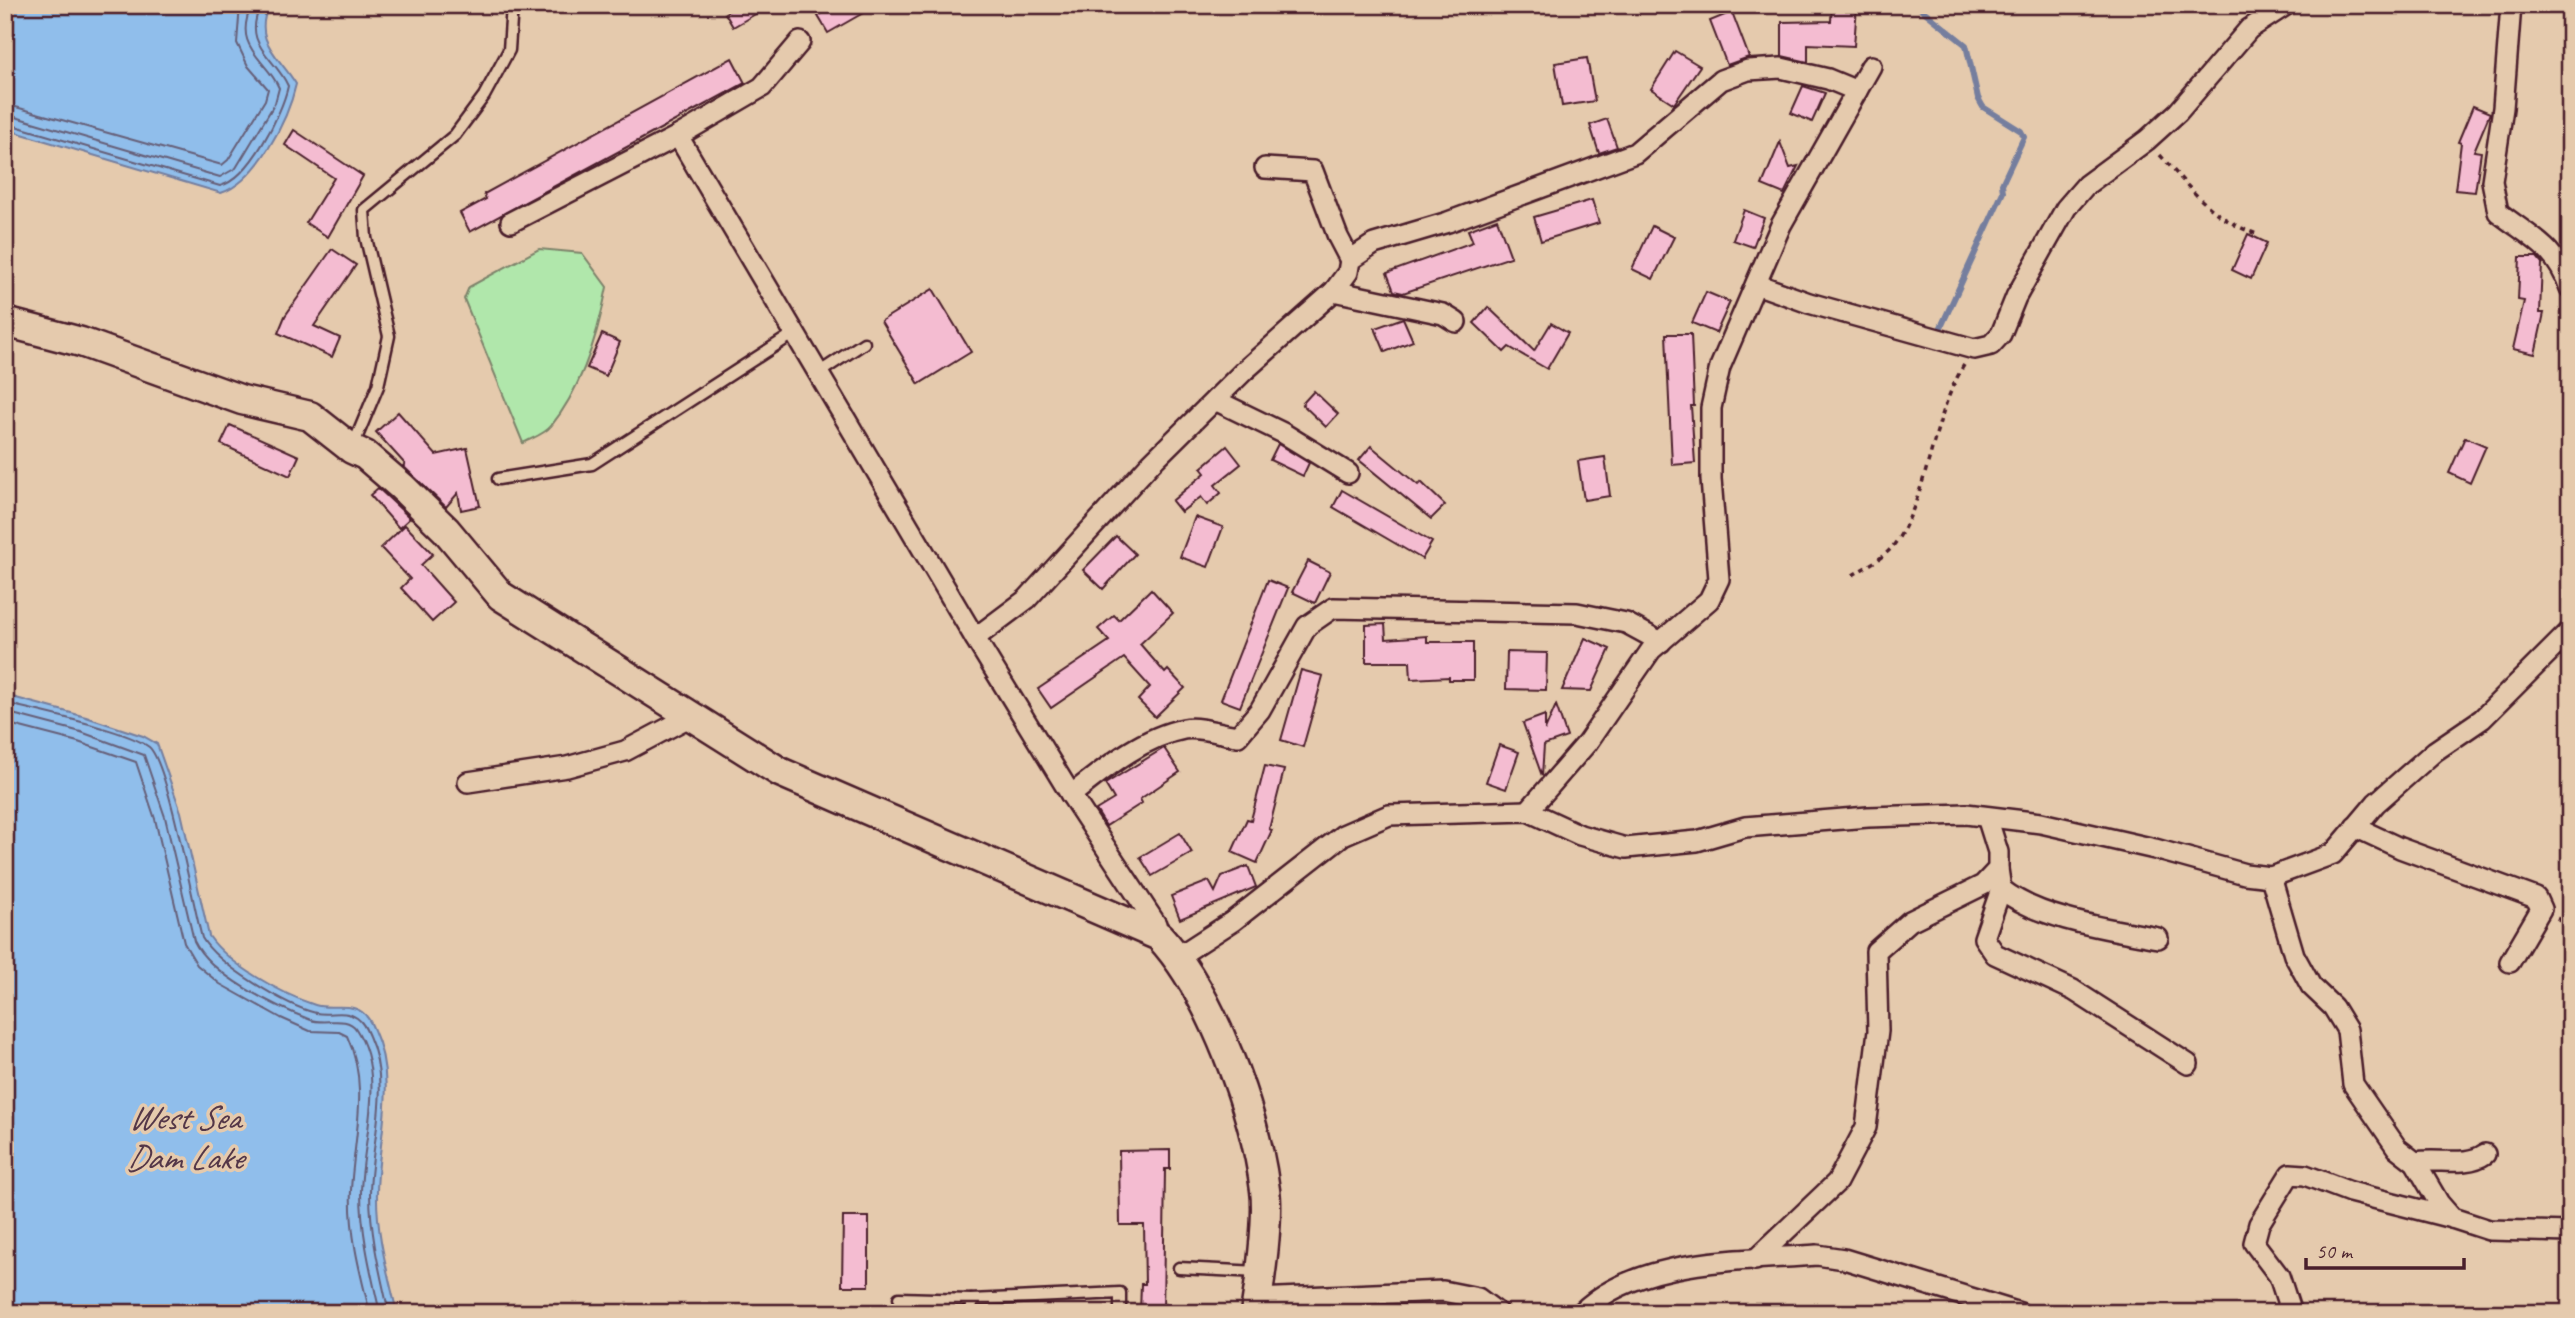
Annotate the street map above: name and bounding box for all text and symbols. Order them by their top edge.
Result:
water label: West Sea Dam Lake [126,1095,247,1180]
scale bar [2306,1227,2463,1271]
text: 50 m [2316,1238,2354,1264]

